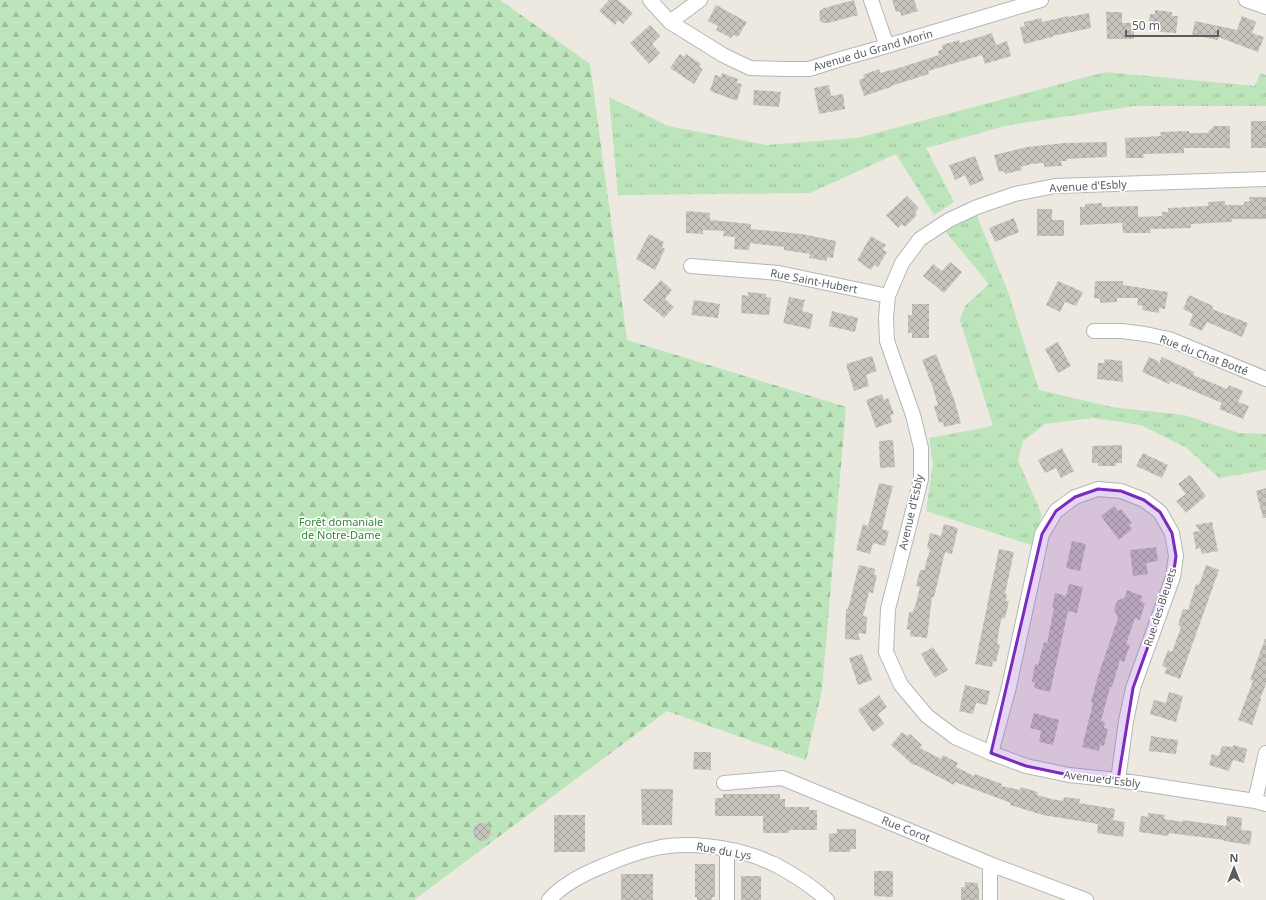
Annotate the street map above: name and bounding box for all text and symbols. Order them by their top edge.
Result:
scale bar [1126,12,1218,38]
text: 50 m [1132,17,1160,34]
street label: Avenue du Grand Morin [811,25,934,74]
street label: Avenue d'Esbly [1049,176,1127,195]
street label: Rue Saint-Hubert [769,265,859,296]
street label: Rue du Chat Botté [1158,331,1251,378]
street label: Avenue d'Esbly [895,472,927,551]
park label: Forêt domaniale de Notre-Dame [299,514,383,542]
street label: Rue des Bleuets [1140,565,1179,648]
street label: Avenue d'Esbly [1063,766,1142,791]
street label: Rue Corot [880,812,933,845]
street label: Rue du Lys [695,838,753,863]
north arrow [1214,848,1254,888]
text: N [1230,850,1238,865]

